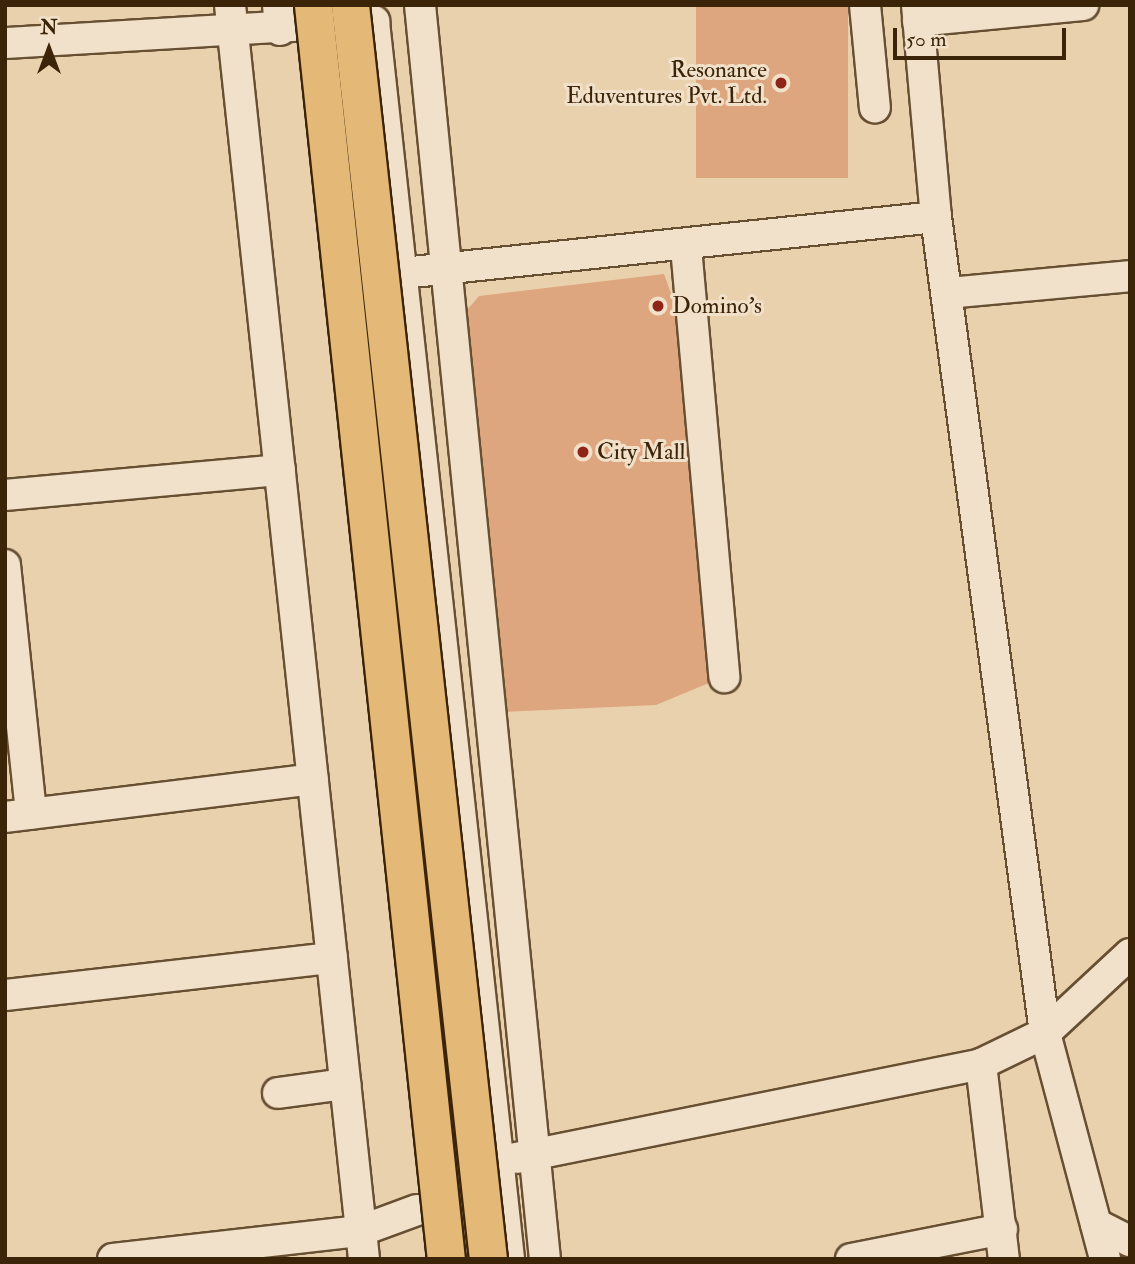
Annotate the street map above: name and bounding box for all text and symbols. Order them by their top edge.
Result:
north arrow [14,14,84,84]
scale bar [897,14,1070,58]
text: N [40,16,58,40]
text: 50 m [906,26,947,53]
place label: Resonance Eduventures Pvt. Ltd. [566,56,767,110]
marker: Resonance Eduventures Pvt. Ltd. [773,75,789,91]
place label: Domino's [672,292,762,320]
marker: Domino's [650,298,666,314]
place label: City Mall [597,438,685,466]
marker: City Mall [575,444,591,460]

